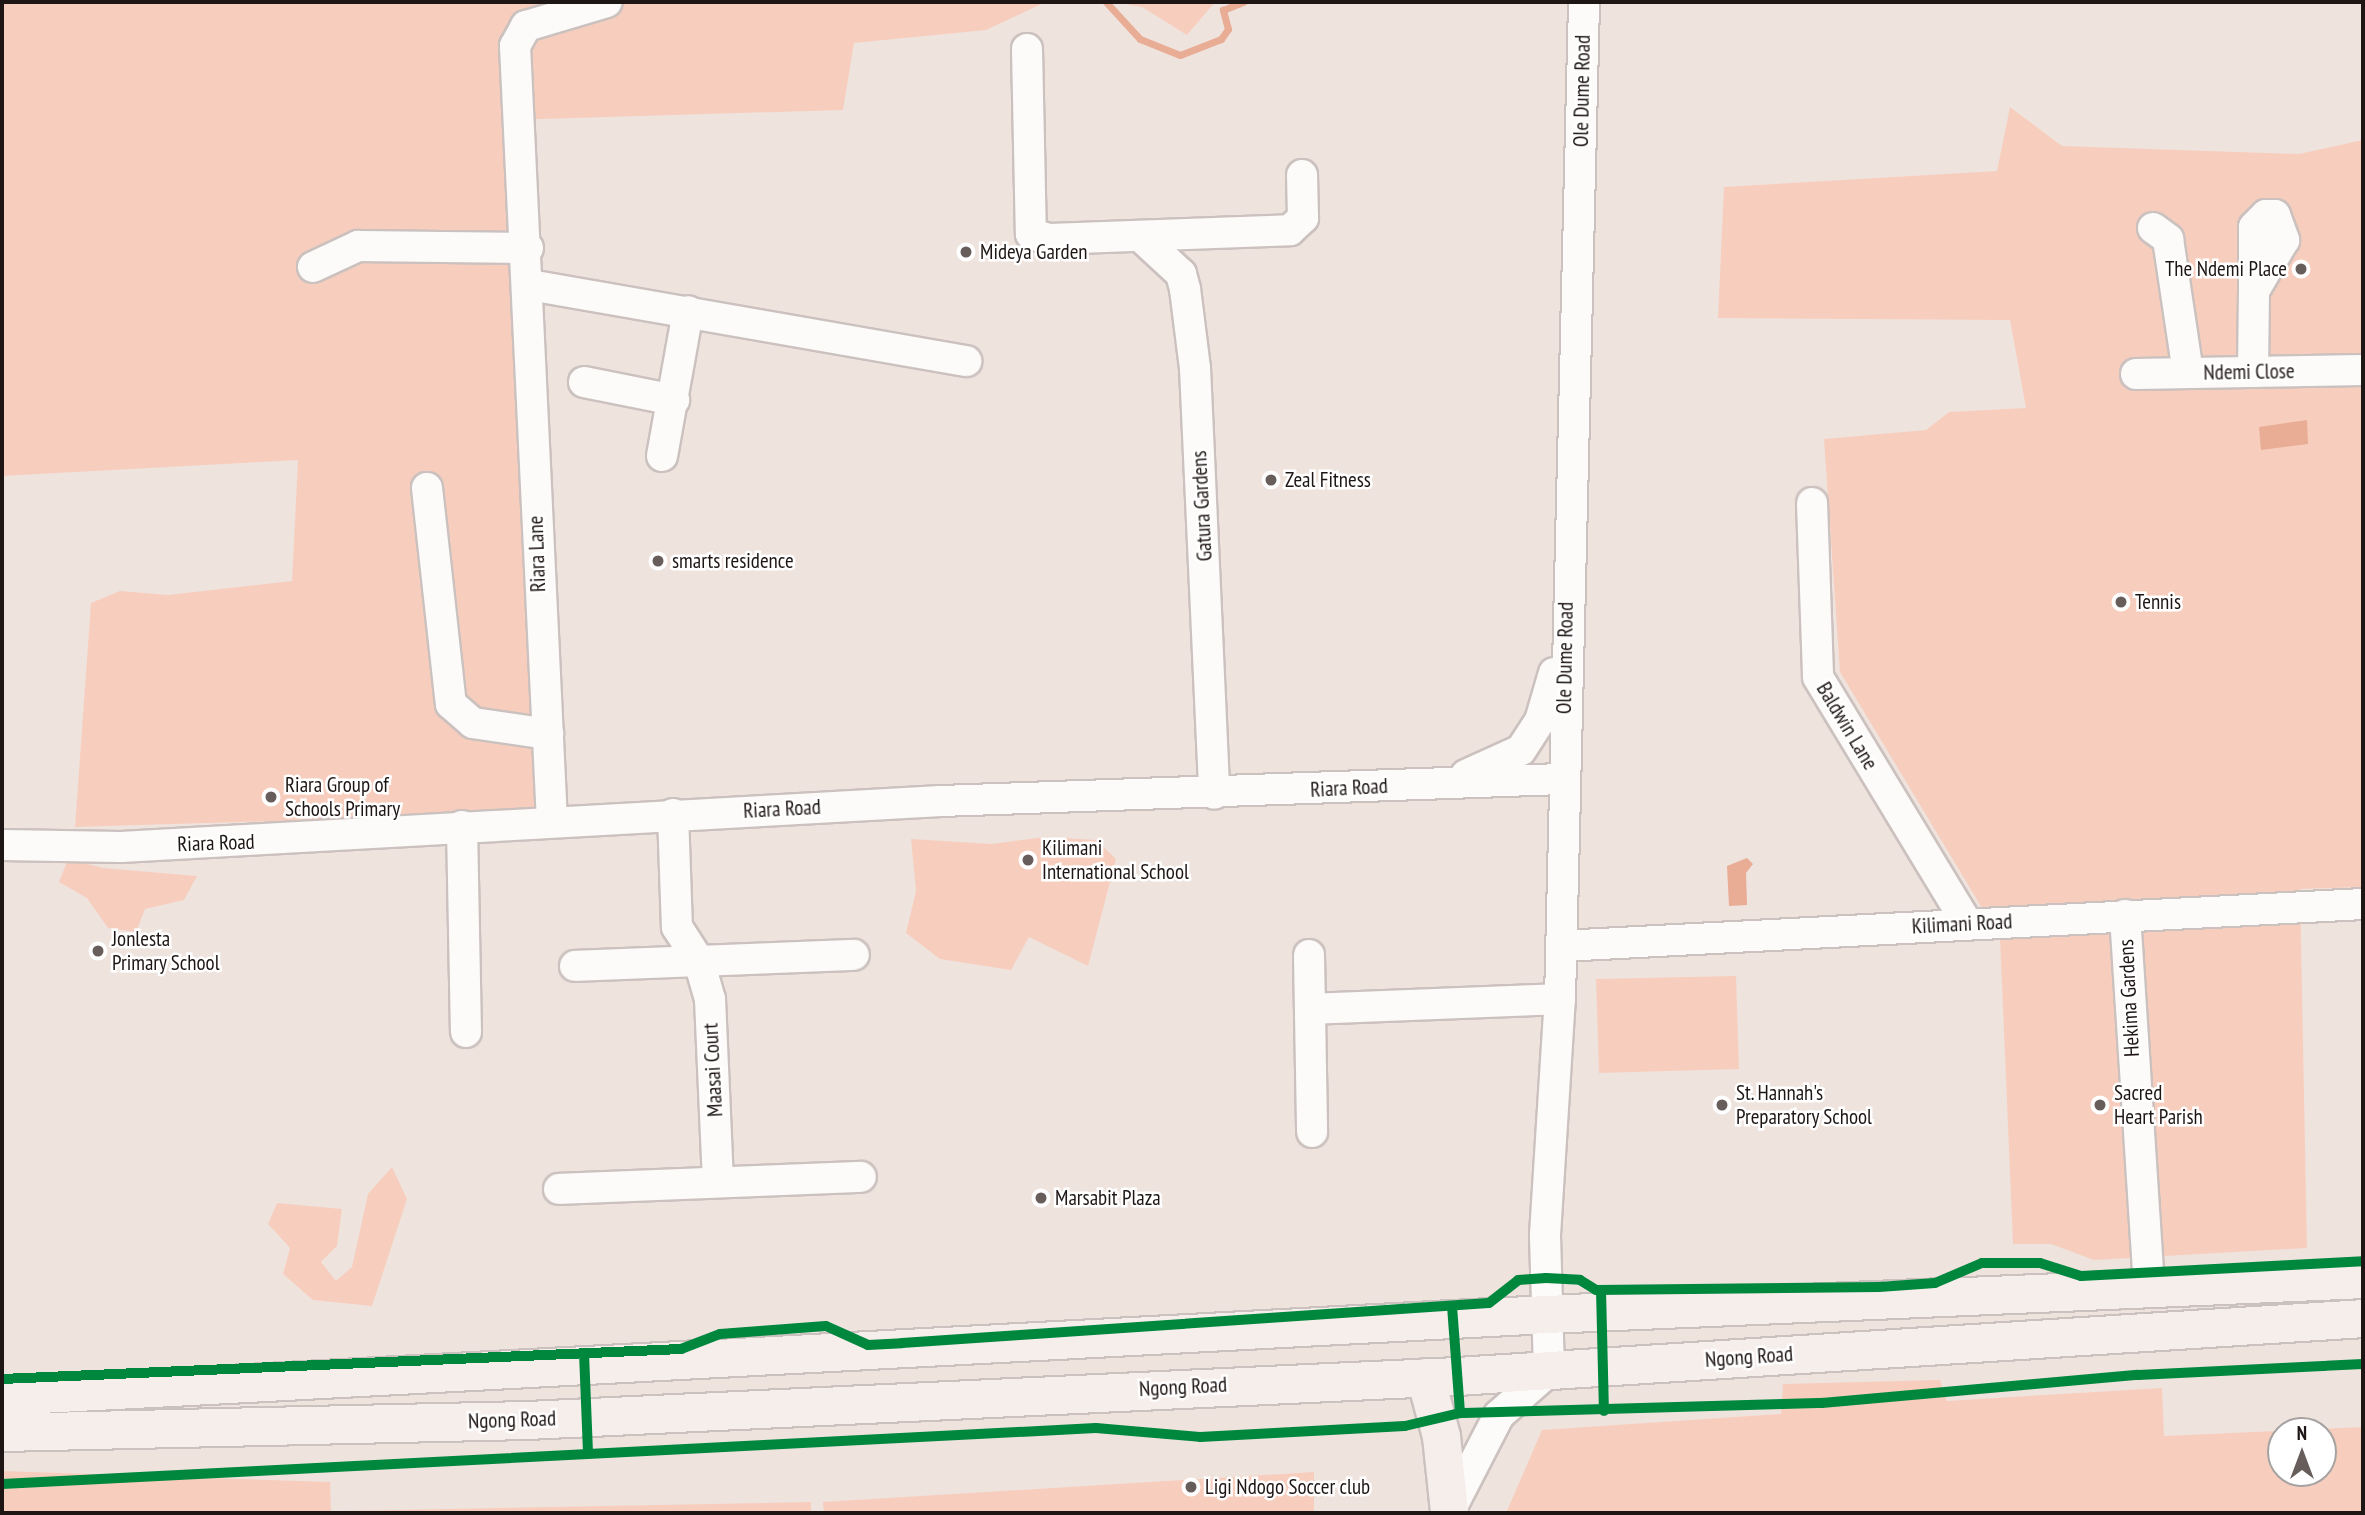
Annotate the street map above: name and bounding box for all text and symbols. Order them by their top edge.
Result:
street label: Ole Dume Road [1568,35,1596,147]
place label: Mideya Garden [980,239,1088,265]
marker: Mideya Garden [958,244,974,260]
place label: The Ndemi Place [2165,256,2287,282]
marker: The Ndemi Place [2293,261,2309,277]
street label: Ndemi Close [2203,359,2295,385]
street label: Gatura Gardens [1187,450,1217,562]
place label: Zeal Fitness [1285,467,1371,493]
marker: Zeal Fitness [1263,472,1279,488]
street label: Riara Lane [523,515,551,593]
place label: smarts residence [672,548,794,574]
marker: smarts residence [650,553,666,569]
place label: Tennis [2135,589,2181,615]
marker: Tennis [2113,594,2129,610]
street label: Ole Dume Road [1551,602,1579,714]
street label: Baldwin Lane [1811,678,1883,774]
place label: Riara Group of Schools Primary [285,772,400,822]
street label: Riara Road [1310,773,1388,803]
marker: Riara Group of Schools Primary [263,789,279,805]
street label: Riara Road [743,794,821,824]
street label: Riara Road [177,829,255,857]
place label: Kilimani International School [1042,835,1189,885]
marker: Kilimani International School [1020,852,1036,868]
street label: Kilimani Road [1911,909,2013,939]
place label: Jonlesta Primary School [112,926,220,976]
street label: Hekima Gardens [2113,939,2145,1057]
marker: Jonlesta Primary School [90,943,106,959]
street label: Maasai Court [698,1022,728,1118]
place label: St. Hannah's Preparatory School [1736,1080,1873,1130]
place label: Sacred Heart Parish [2114,1080,2203,1130]
marker: St. Hannah's Preparatory School [1714,1097,1730,1113]
marker: Sacred Heart Parish [2092,1097,2108,1113]
place label: Marsabit Plaza [1055,1185,1161,1211]
marker: Marsabit Plaza [1033,1190,1049,1206]
street label: Ngong Road [1704,1341,1794,1373]
street label: Ngong Road [1138,1372,1228,1402]
street label: Ngong Road [468,1406,556,1434]
north arrow [2267,1417,2337,1487]
text: N [2297,1421,2307,1445]
place label: Ligi Ndogo Soccer club [1205,1474,1370,1500]
marker: Ligi Ndogo Soccer club [1183,1479,1199,1495]

